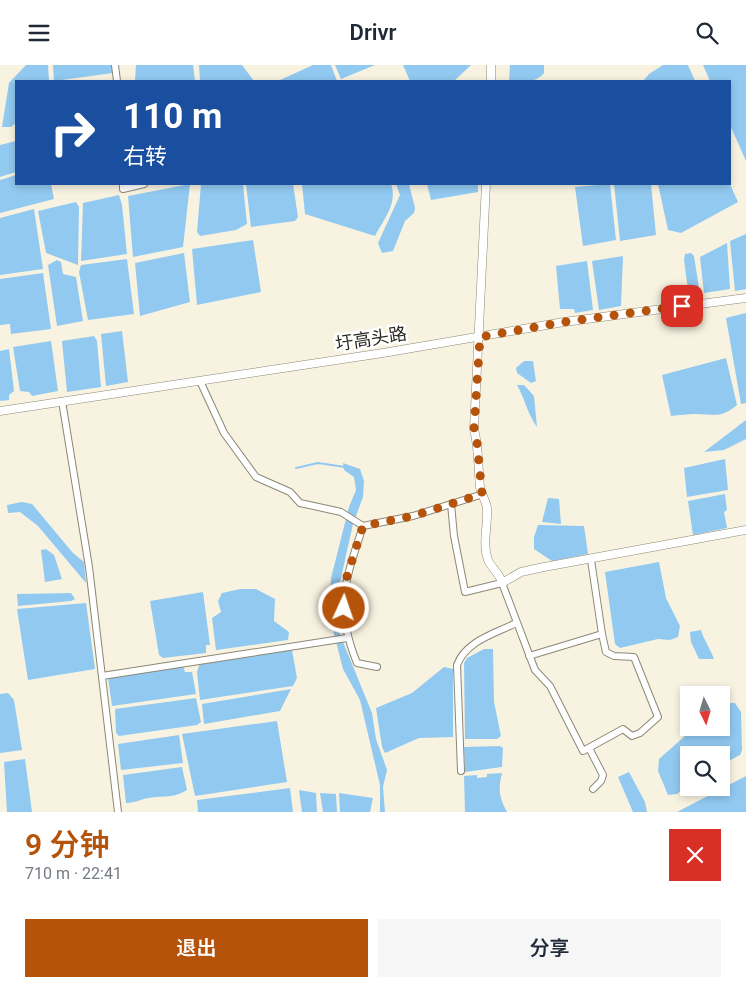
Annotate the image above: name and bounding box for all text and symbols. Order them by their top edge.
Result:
icon: menu [25,19,53,47]
icon: search [693,19,721,47]
text: Drivr [350,20,396,45]
text: 110 m [123,96,222,137]
icon: right [40,100,105,165]
text: 右转 [123,144,167,169]
pin [661,285,703,327]
icon: arrive [668,292,696,320]
street label: 圩高头路 [334,323,408,355]
position arrow [317,581,369,633]
north arrow [680,686,730,736]
map controls [680,686,730,796]
button: search [680,746,730,796]
text: 9 分钟 [25,827,110,862]
button: close [669,829,721,881]
text: 710 m · 22:41 [25,864,122,883]
button: 退出 [25,919,368,977]
button: 分享 [378,919,721,977]

